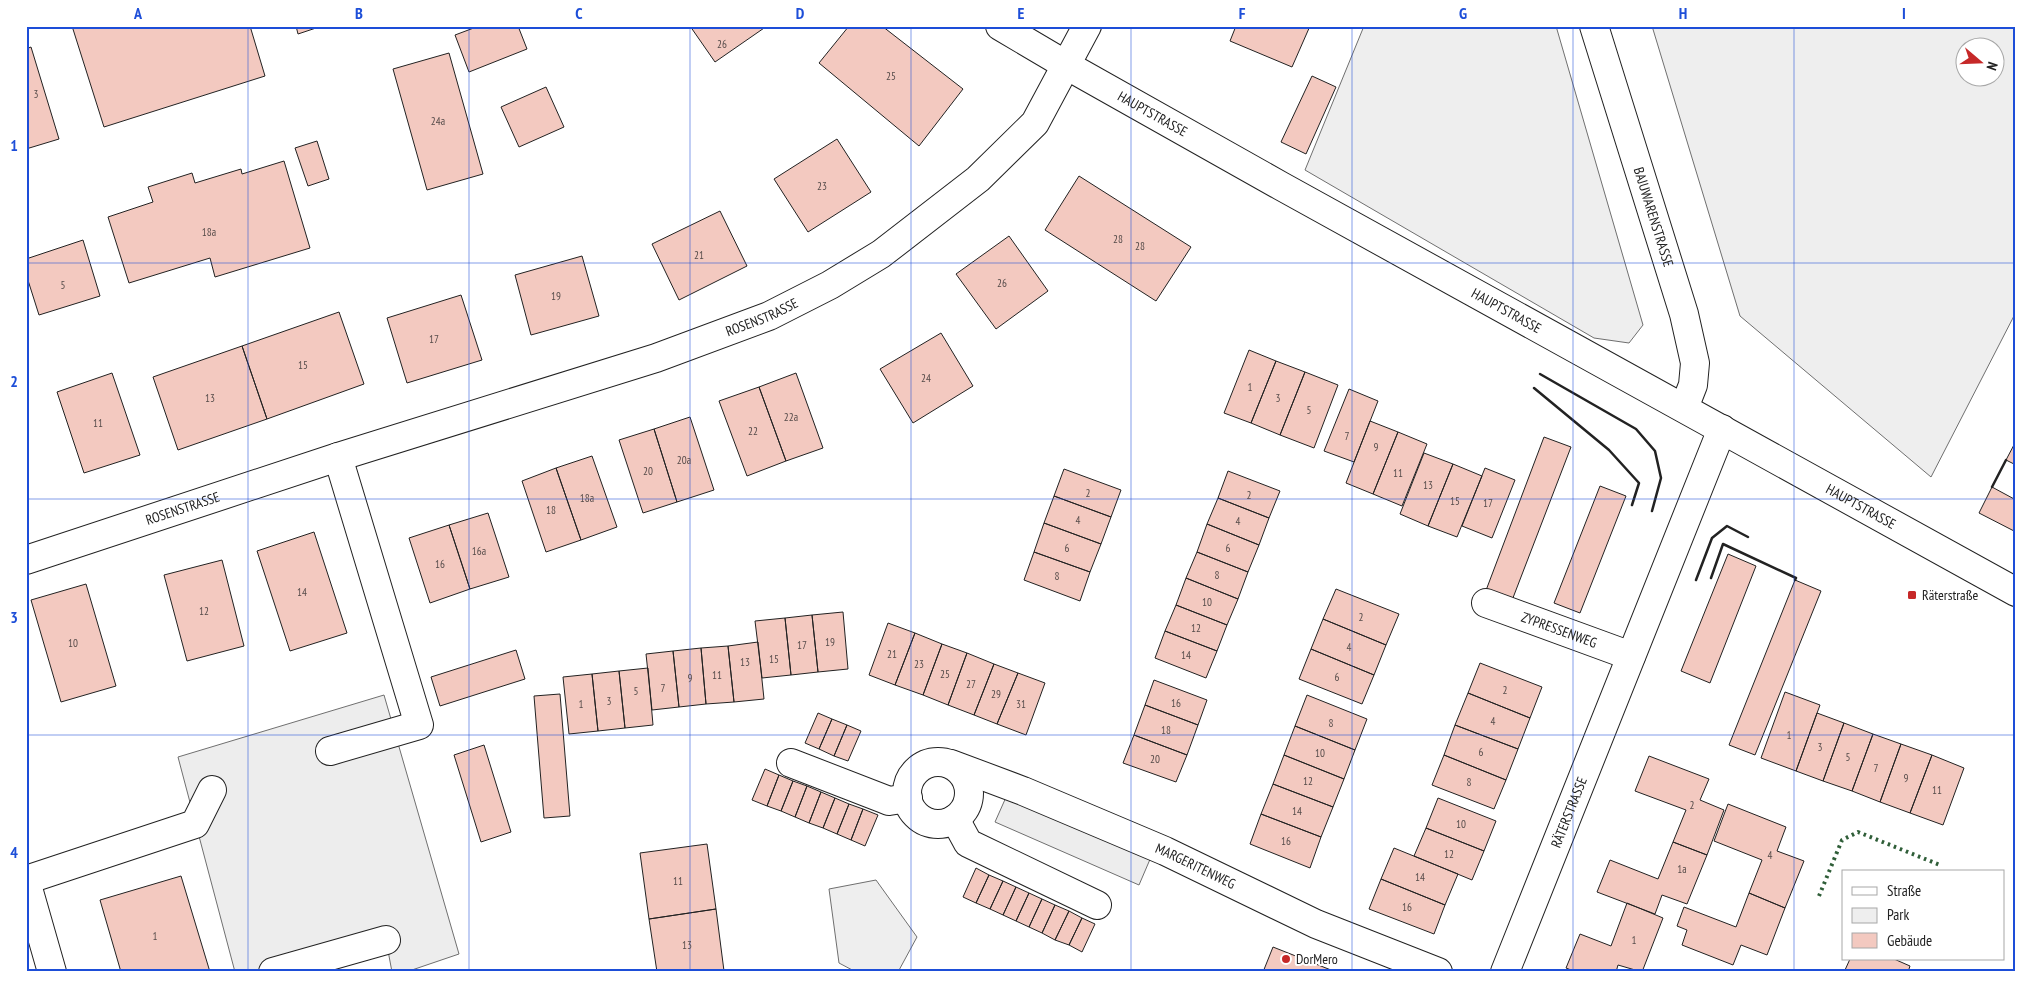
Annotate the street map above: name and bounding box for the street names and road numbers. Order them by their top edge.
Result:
street label: HAUPTSTRASSE [1115,87,1191,140]
street label: BAJUWARENSTRASSE [1630,165,1678,269]
street label: HAUPTSTRASSE [1468,284,1545,337]
street label: ROSENSTRASSE [723,294,801,340]
street label: HAUPTSTRASSE [1823,480,1899,533]
street label: ROSENSTRASSE [143,488,222,529]
street label: ZYPRESSENWEG [1519,608,1600,652]
street label: RÄTERSTRASSE [1547,774,1591,850]
street label: MARGERITENWEG [1153,839,1239,893]

